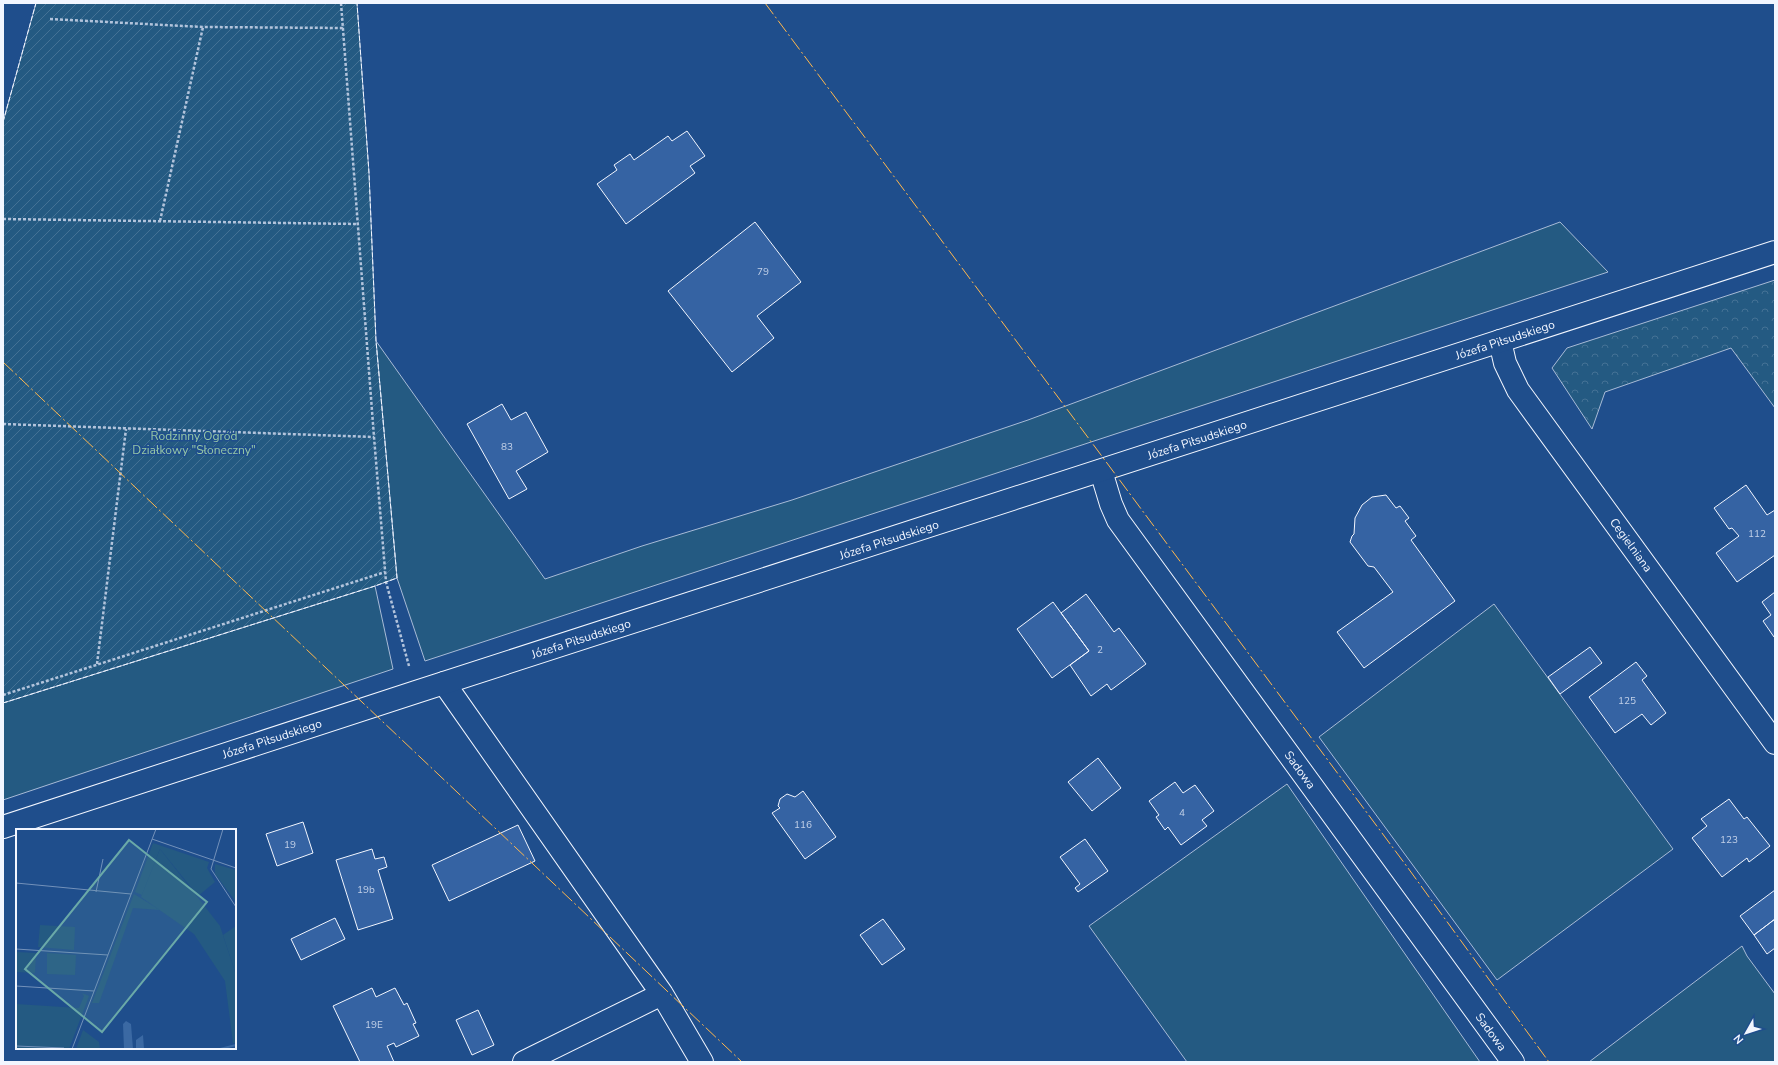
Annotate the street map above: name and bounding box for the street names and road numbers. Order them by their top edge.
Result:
street label: Józefa Piłsudskiego [1452,316,1557,364]
street label: Józefa Piłsudskiego [1144,416,1249,464]
street label: Cegielniana [1606,515,1656,575]
street label: Józefa Piłsudskiego [836,516,941,564]
street label: Józefa Piłsudskiego [528,615,633,663]
street label: Józefa Piłsudskiego [219,715,324,763]
street label: Sadowa [1281,748,1319,792]
street label: Sadowa [1472,1010,1510,1054]

